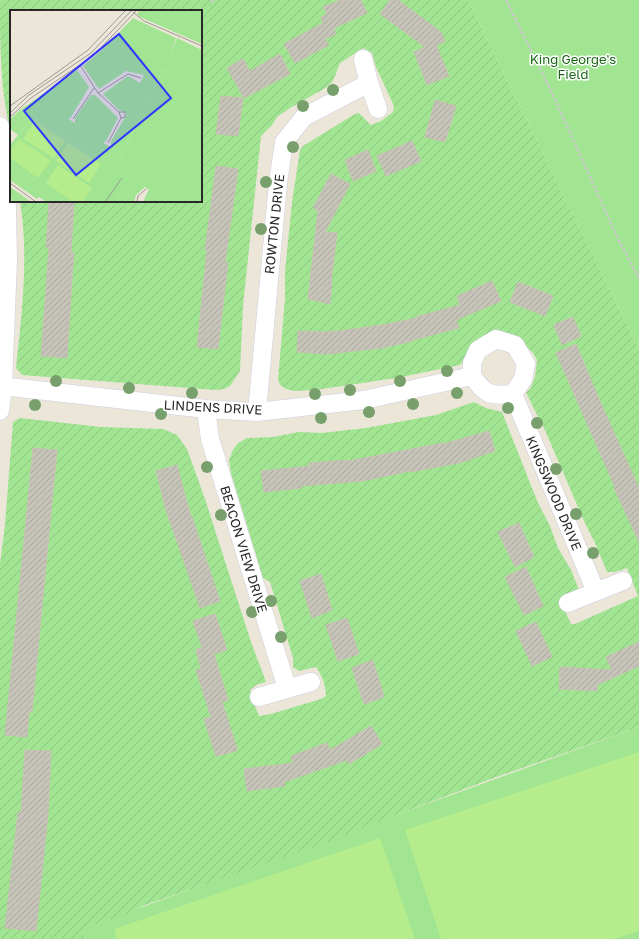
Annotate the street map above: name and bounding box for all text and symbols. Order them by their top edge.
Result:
inset map [10,10,202,202]
park label: King George's Field [530,51,616,82]
street label: ROWTON DRIVE [261,173,287,275]
street label: LINDENS DRIVE [163,396,263,418]
street label: KINGSWOOD DRIVE [523,433,585,553]
street label: BEACON VIEW DRIVE [217,484,271,614]

